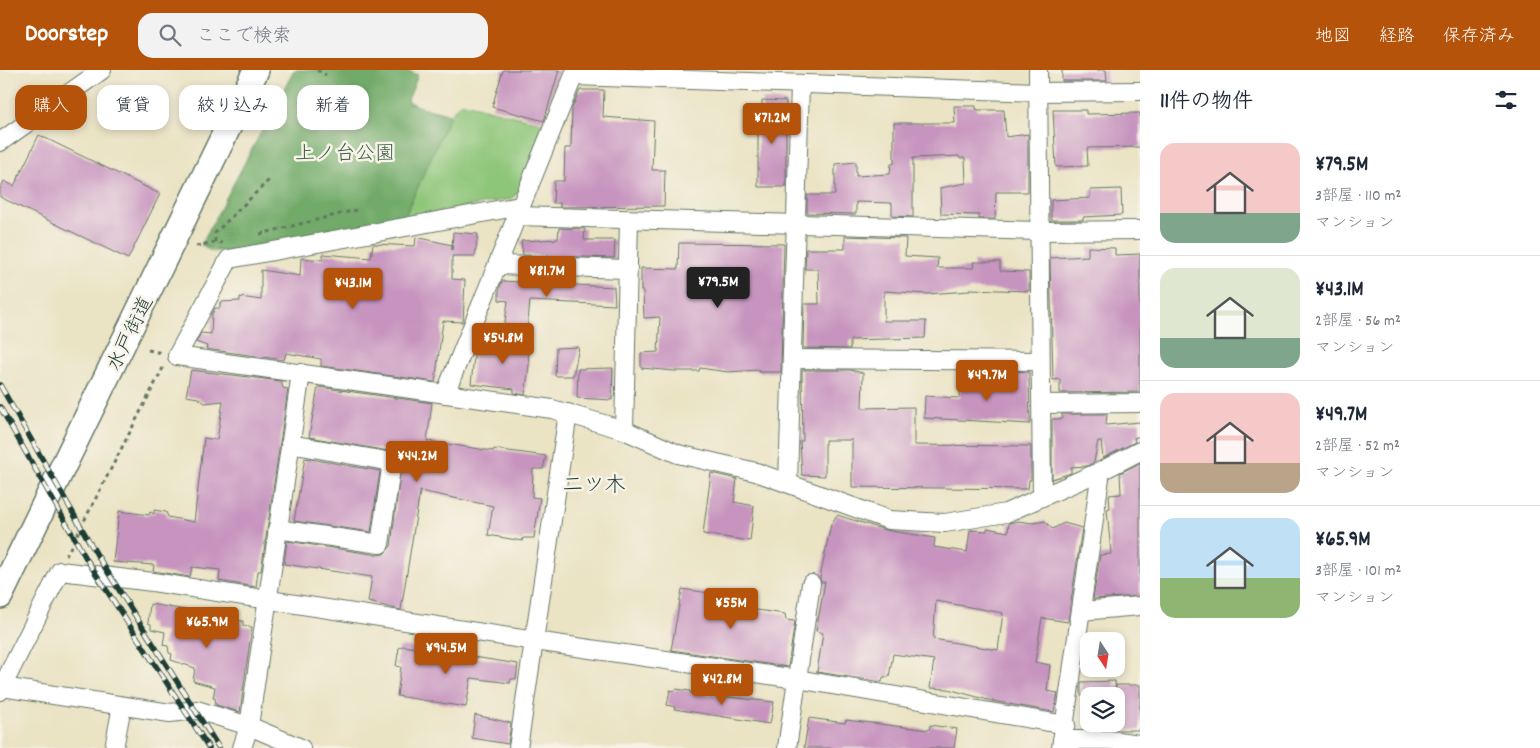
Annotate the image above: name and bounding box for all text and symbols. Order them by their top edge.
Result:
search box [138,13,488,58]
text: Doorstep [25,18,108,52]
icon: search [156,21,184,49]
text: ここで検索 [196,24,291,51]
text: 地図 [1315,25,1351,50]
text: 経路 [1379,25,1415,50]
text: 保存済み [1443,25,1515,50]
chip: 購入 [15,85,87,130]
chip: 賃貸 [97,85,169,130]
chip: 絞り込み [179,85,287,130]
chip: 新着 [297,85,369,130]
icon: filters [1492,86,1520,114]
text: 11件の物件 [1160,88,1253,118]
pin: ¥71.2M [731,102,813,145]
text: ¥71.2M [754,107,790,130]
park label: 上ノ台公園 [295,141,395,169]
text: ¥79.5M [1315,151,1368,181]
icon: home [1200,163,1260,223]
text: 3部屋 · 110 m² [1315,185,1401,208]
text: マンション [1315,212,1394,235]
pin: ¥81.7M [506,256,588,298]
text: ¥81.7M [529,260,565,283]
pin: ¥79.5M [677,266,759,309]
pin: ¥43.1M [312,268,394,310]
text: ¥79.5M [698,271,738,294]
text: ¥43.1M [334,272,372,295]
text: ¥43.1M [1315,276,1364,306]
icon: home [1200,288,1260,348]
street label: 水戸街道 [102,292,162,376]
text: 2部屋 · 56 m² [1315,310,1401,333]
pin: ¥54.8M [462,322,544,365]
text: ¥54.8M [483,327,523,350]
text: マンション [1315,337,1394,360]
pin: ¥49.7M [946,360,1028,402]
text: ¥49.7M [967,364,1007,387]
text: ¥49.7M [1315,401,1367,431]
icon: home [1200,413,1260,473]
text: 2部屋 · 52 m² [1315,435,1400,458]
pin: ¥44.2M [376,440,458,483]
text: ¥44.2M [397,445,437,468]
text: マンション [1315,462,1394,485]
district label: 二ツ木 [563,472,626,502]
text: ¥65.9M [1315,526,1371,556]
icon: home [1200,538,1260,598]
text: 3部屋 · 101 m² [1315,560,1401,583]
text: マンション [1315,587,1394,610]
pin: ¥55M [701,588,761,630]
text: ¥55M [715,592,747,615]
pin: ¥65.9M [166,606,248,649]
text: ¥65.9M [186,611,228,634]
pin: ¥94.5M [405,632,487,675]
north arrow [1080,632,1125,678]
map controls [1080,632,1125,732]
text: ¥94.5M [425,637,467,660]
pin: ¥42.8M [681,664,763,706]
text: ¥42.8M [702,668,742,691]
button: layers [1080,687,1125,732]

